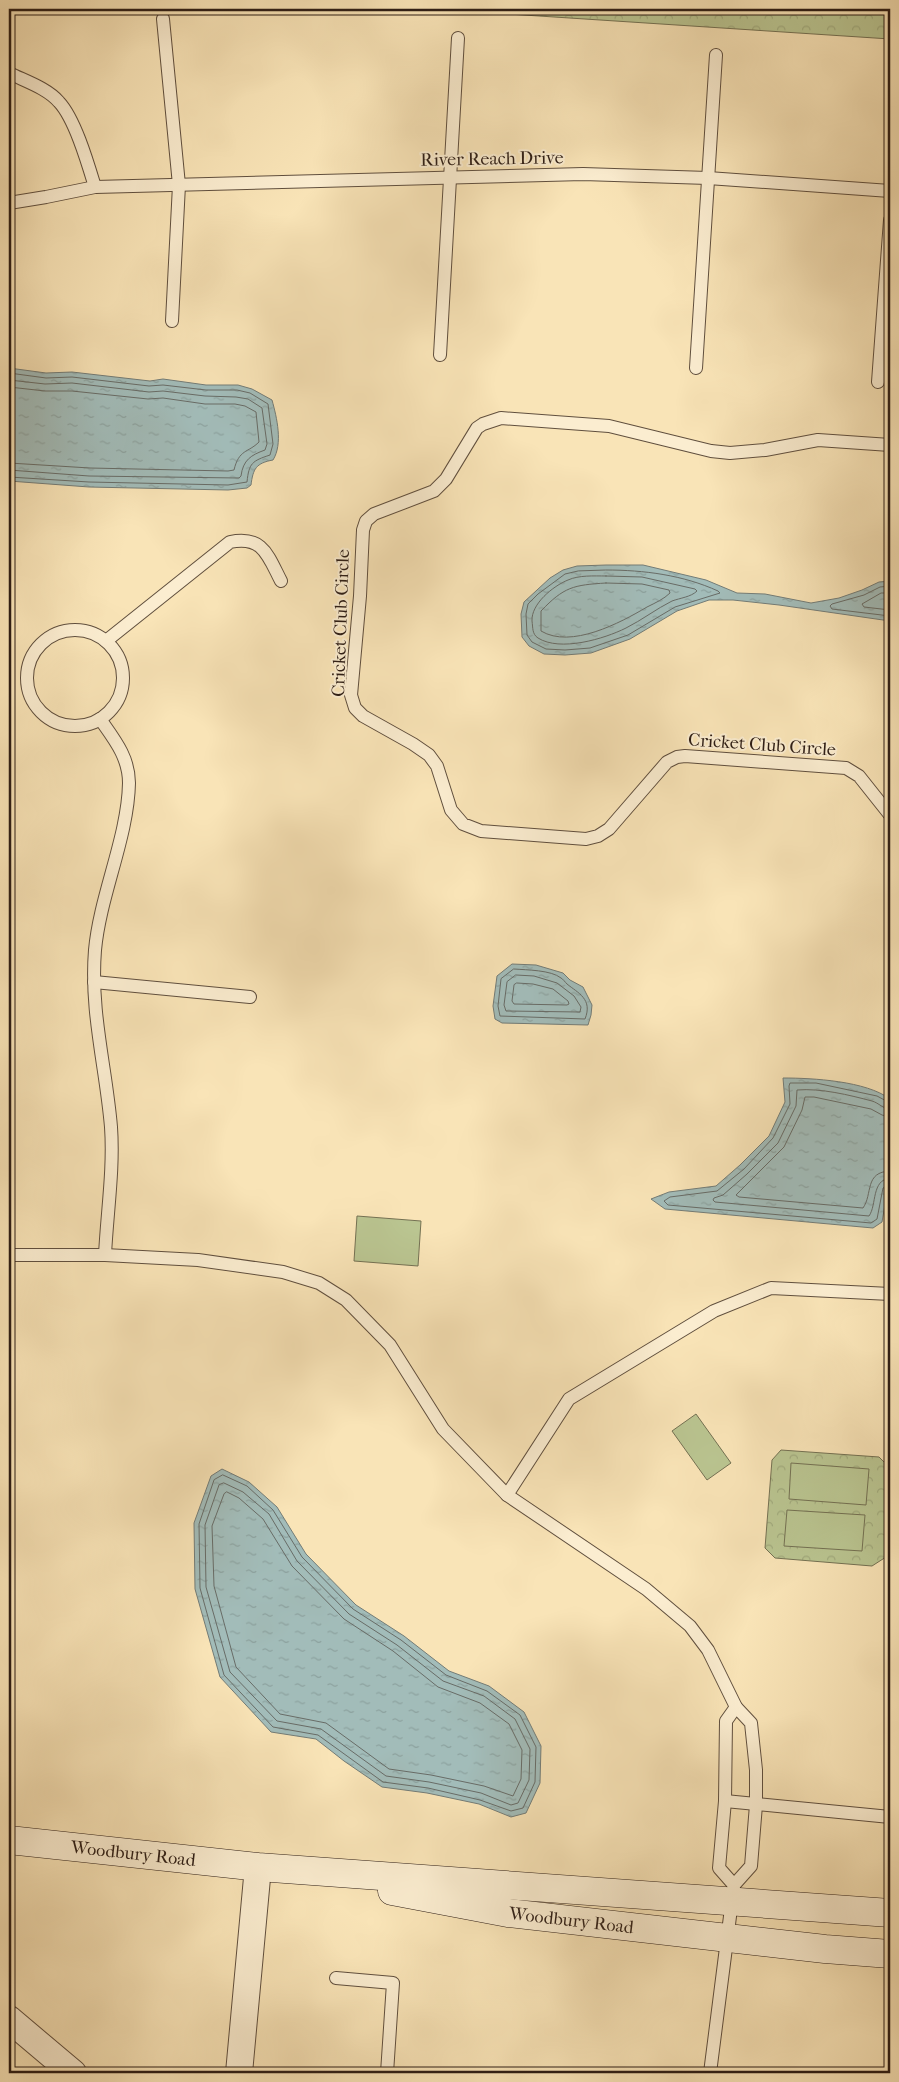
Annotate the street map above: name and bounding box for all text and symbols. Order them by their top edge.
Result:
street label: River Reach Drive [420,147,564,171]
street label: Cricket Club Circle [328,549,354,697]
street label: Cricket Club Circle [688,729,837,761]
street label: Woodbury Road [69,1836,197,1871]
street label: Woodbury Road [507,1903,635,1938]

